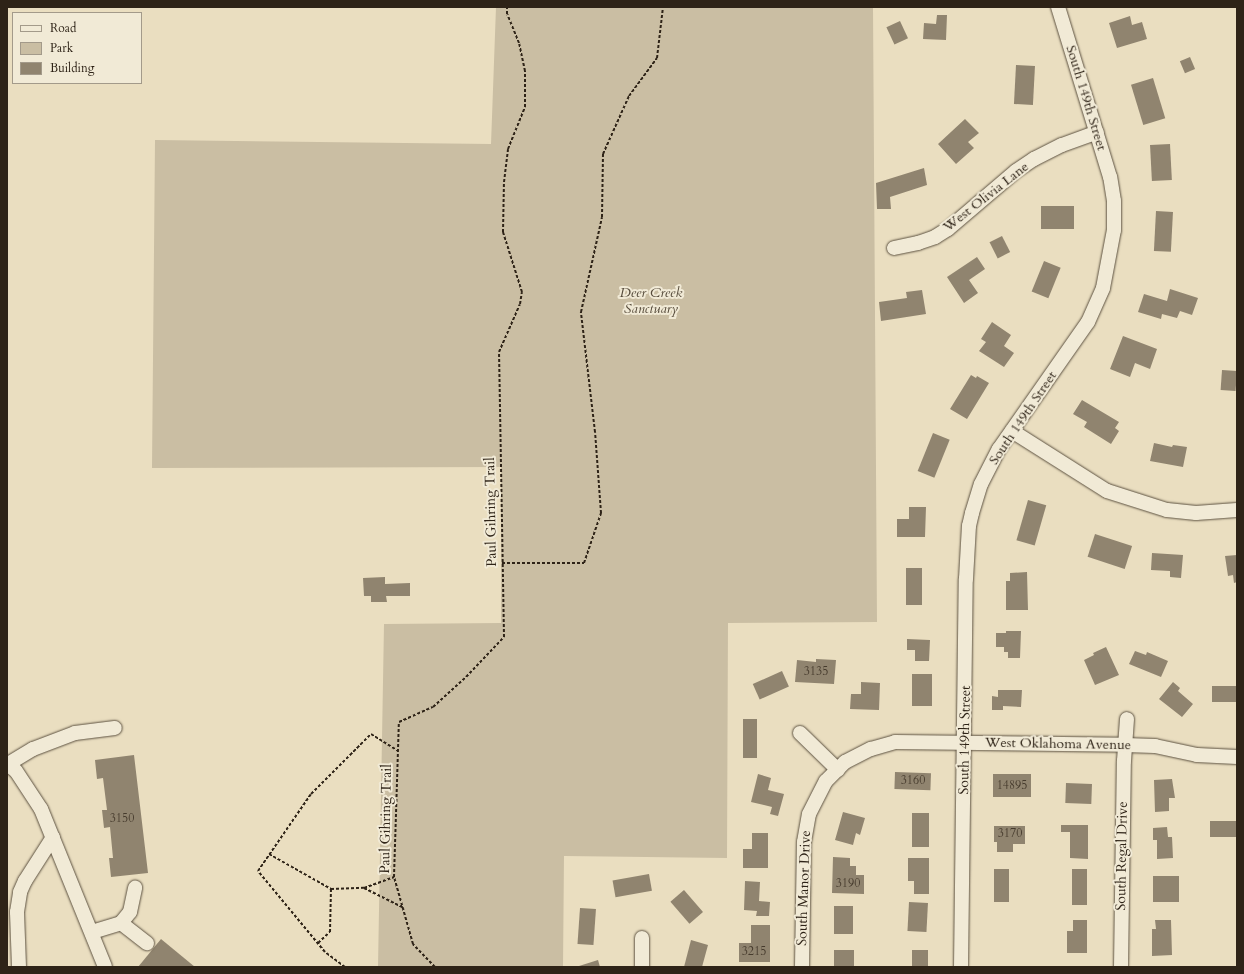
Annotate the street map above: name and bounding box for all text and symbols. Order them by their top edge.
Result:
legend [12,12,142,84]
text: Road [50,20,76,36]
text: Park [50,40,73,56]
street label: South 149th Street [1062,43,1110,153]
text: Building [50,60,94,76]
street label: West Olivia Lane [940,158,1032,236]
park label: Deer Creek Sanctuary [620,285,682,318]
street label: South 149th Street [986,368,1060,468]
street label: Paul Gihring Trail [482,457,500,567]
house number: 3135 [804,665,828,679]
street label: South 149th Street [956,685,974,795]
street label: West Oklahoma Avenue [985,734,1131,754]
street label: Paul Gihring Trail [377,764,395,874]
house number: 3160 [901,774,925,788]
house number: 14895 [997,779,1027,793]
street label: South Regal Drive [1113,801,1131,911]
house number: 3150 [110,812,134,826]
house number: 3170 [998,827,1022,841]
street label: South Manor Drive [794,830,814,946]
house number: 3190 [836,877,860,891]
house number: 3215 [742,945,766,959]

